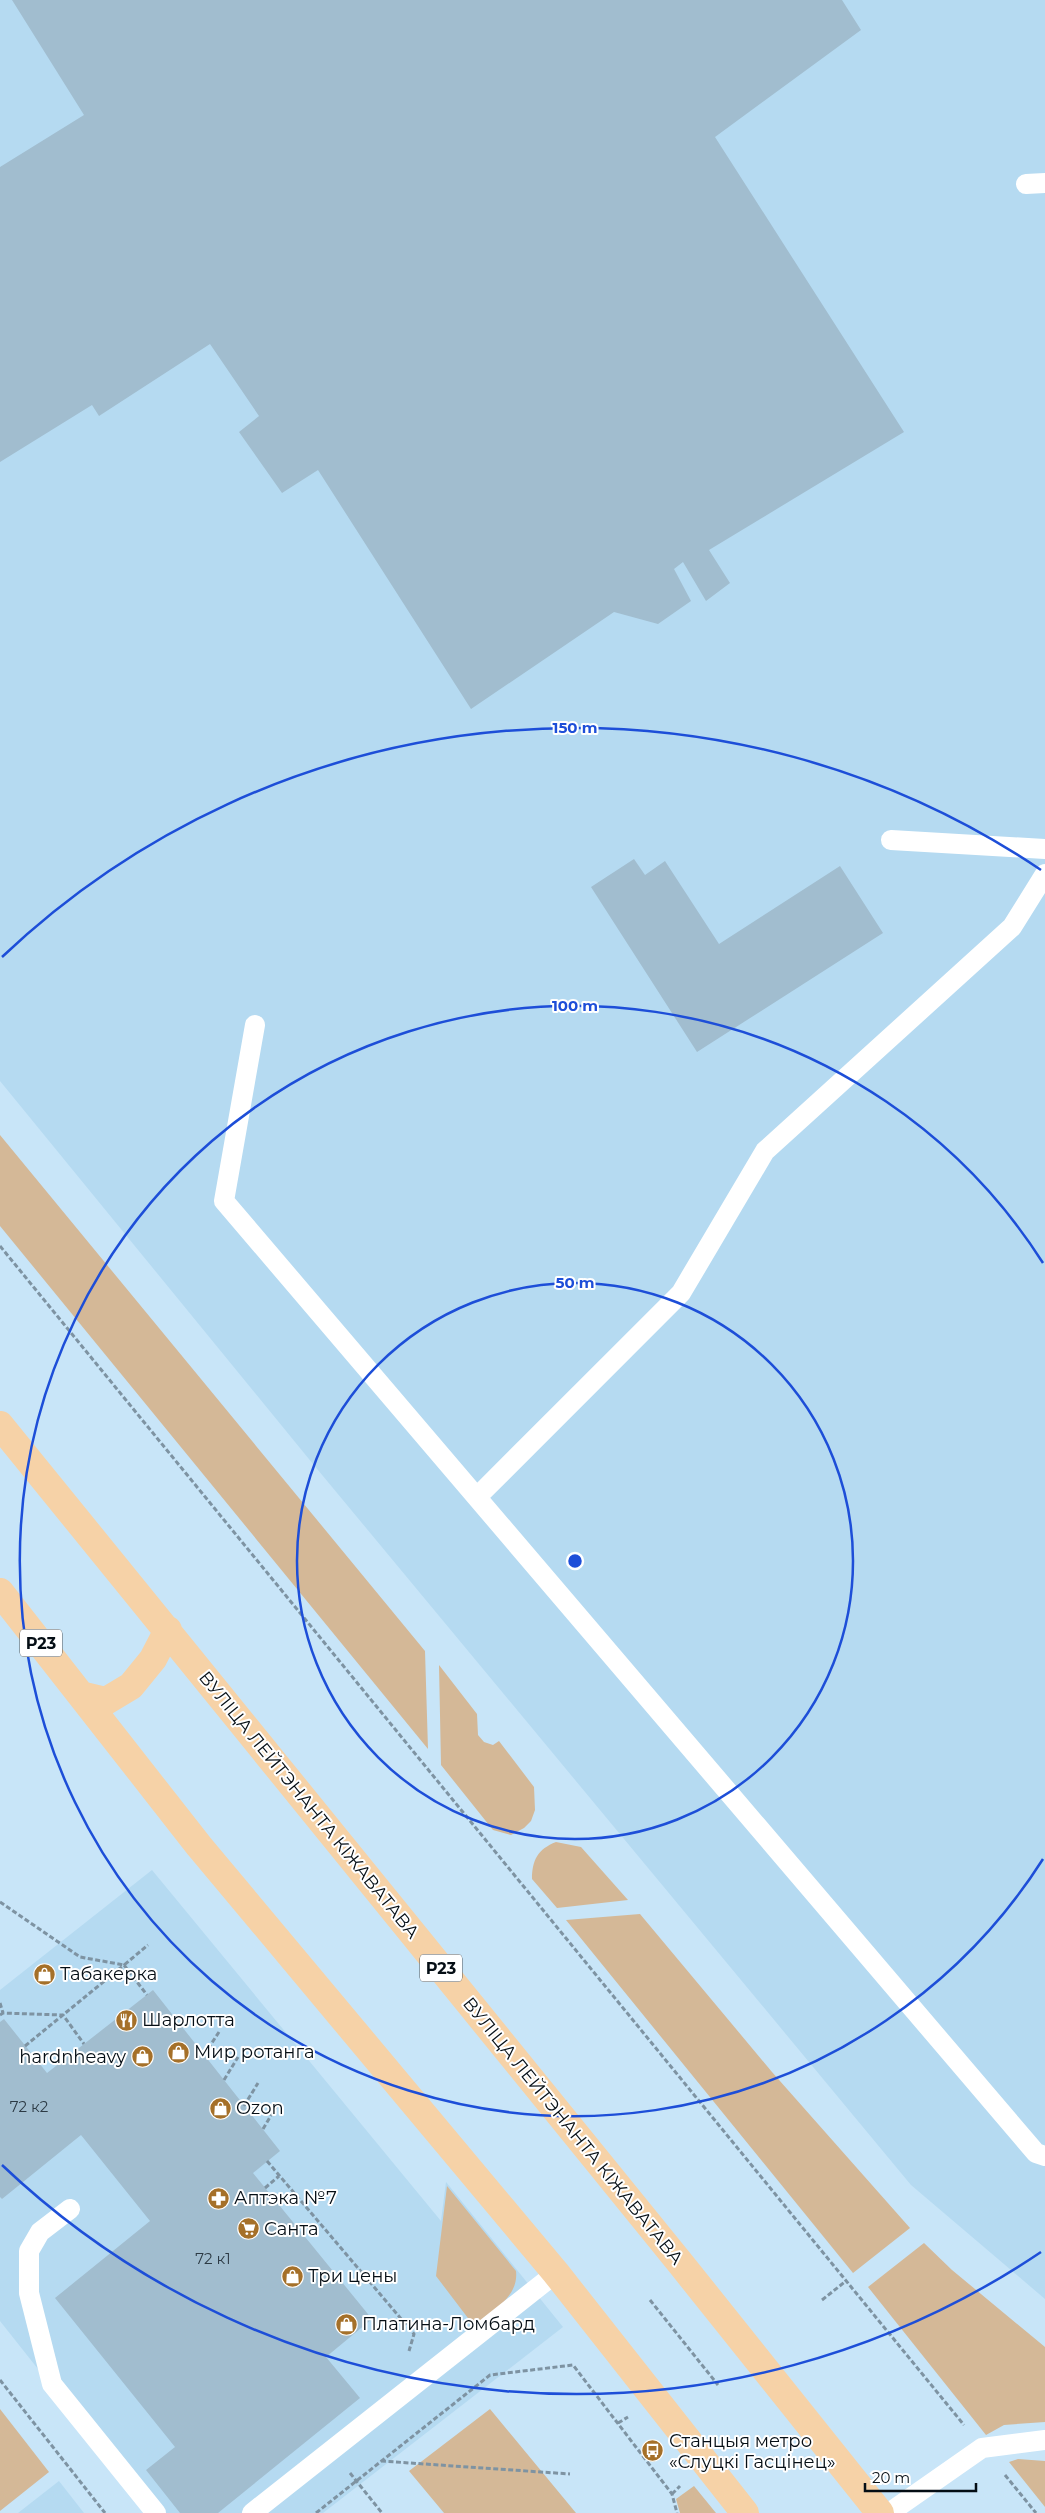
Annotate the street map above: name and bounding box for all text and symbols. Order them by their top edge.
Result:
text: 150 m [553,718,597,737]
text: 100 m [552,996,598,1015]
text: 50 m [555,1273,595,1292]
centre of rings [566,1552,584,1570]
road number: Р23 [20,1630,62,1656]
street label: ВУЛІЦА ЛЕЙТЭНАНТА КІЖАВАТАВА [194,1667,424,1944]
road number: Р23 [420,1955,462,1982]
shop icon: Табакерка [32,1962,56,1986]
place label: Табакерка [60,1963,157,1985]
street label: ВУЛІЦА ЛЕЙТЭНАНТА КІЖАВАТАВА [458,1993,688,2270]
restaurant icon: Шарлотта [114,2008,138,2032]
place label: Шарлотта [142,2009,235,2031]
shop icon: Мир ротанга [166,2040,190,2064]
place label: Мир ротанга [194,2041,314,2063]
shop icon: hardnheavy [130,2045,154,2069]
place label: hardnheavy [19,2046,126,2068]
shop icon: Ozon [208,2096,232,2120]
house number: 72 к2 [10,2097,48,2116]
place label: Ozon [236,2097,284,2119]
pharmacy icon: Аптэка №7 [206,2186,230,2210]
place label: Аптэка №7 [234,2187,337,2209]
supermarket icon: Санта [236,2217,260,2241]
place label: Санта [264,2218,318,2240]
house number: 72 к1 [195,2249,231,2268]
shop icon: Три цены [280,2264,304,2288]
place label: Три цены [308,2265,398,2287]
shop icon: Платина-Ломбард [334,2312,358,2336]
place label: Платина-Ломбард [362,2313,535,2335]
place label: Станцыя метро «Слуцкі Гасцінец» [669,2430,836,2473]
bus stop icon: Станцыя метро «Слуцкі Гасцінец» [641,2439,665,2463]
scale bar [865,2460,976,2492]
text: 20 m [872,2468,910,2487]

